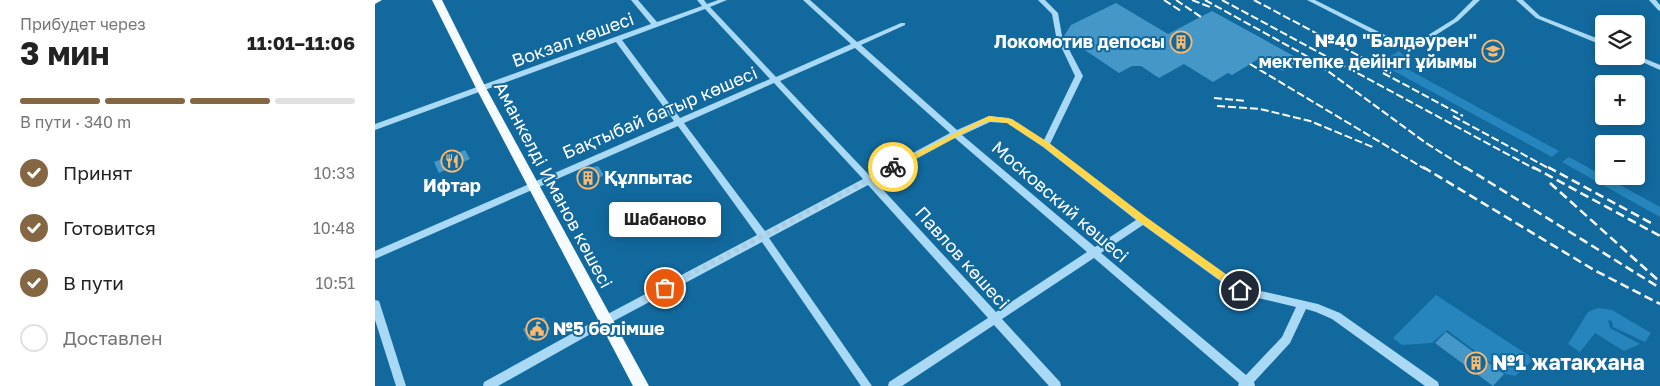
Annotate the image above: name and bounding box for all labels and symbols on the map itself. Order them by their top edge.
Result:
street label: Вокзал көшесі [509,7,637,71]
place label: №40 "Балдәурен" мектепке дейінгі ұйымы [1259,29,1477,72]
place label: Локомотив депосы [994,30,1165,52]
building icon: Локомотив депосы [1169,30,1193,54]
school or university icon: №40 "Балдәурен" мектепке дейінгі ұйымы [1481,39,1505,63]
street label: Бақтыбай батыр көшесі [559,61,760,163]
street label: Аманкелді Иманов көшесі [490,77,618,292]
street label: Московский көшесі [988,136,1134,267]
courier [868,142,918,192]
restaurant icon: Ифтар [440,149,464,173]
building icon: Құлпытас [576,166,600,190]
place label: Құлпытас [604,166,692,188]
place label: Ифтар [423,174,481,196]
street label: Павлов көшесі [911,202,1015,313]
callout: Шабаново [609,203,721,238]
pin [644,267,686,309]
pin [1219,269,1261,311]
public building icon: №5 бөлімше [525,317,549,341]
place label: №5 бөлімше [553,317,665,339]
place label: №1 жатақхана [1492,349,1645,375]
building icon: №1 жатақхана [1464,351,1488,375]

